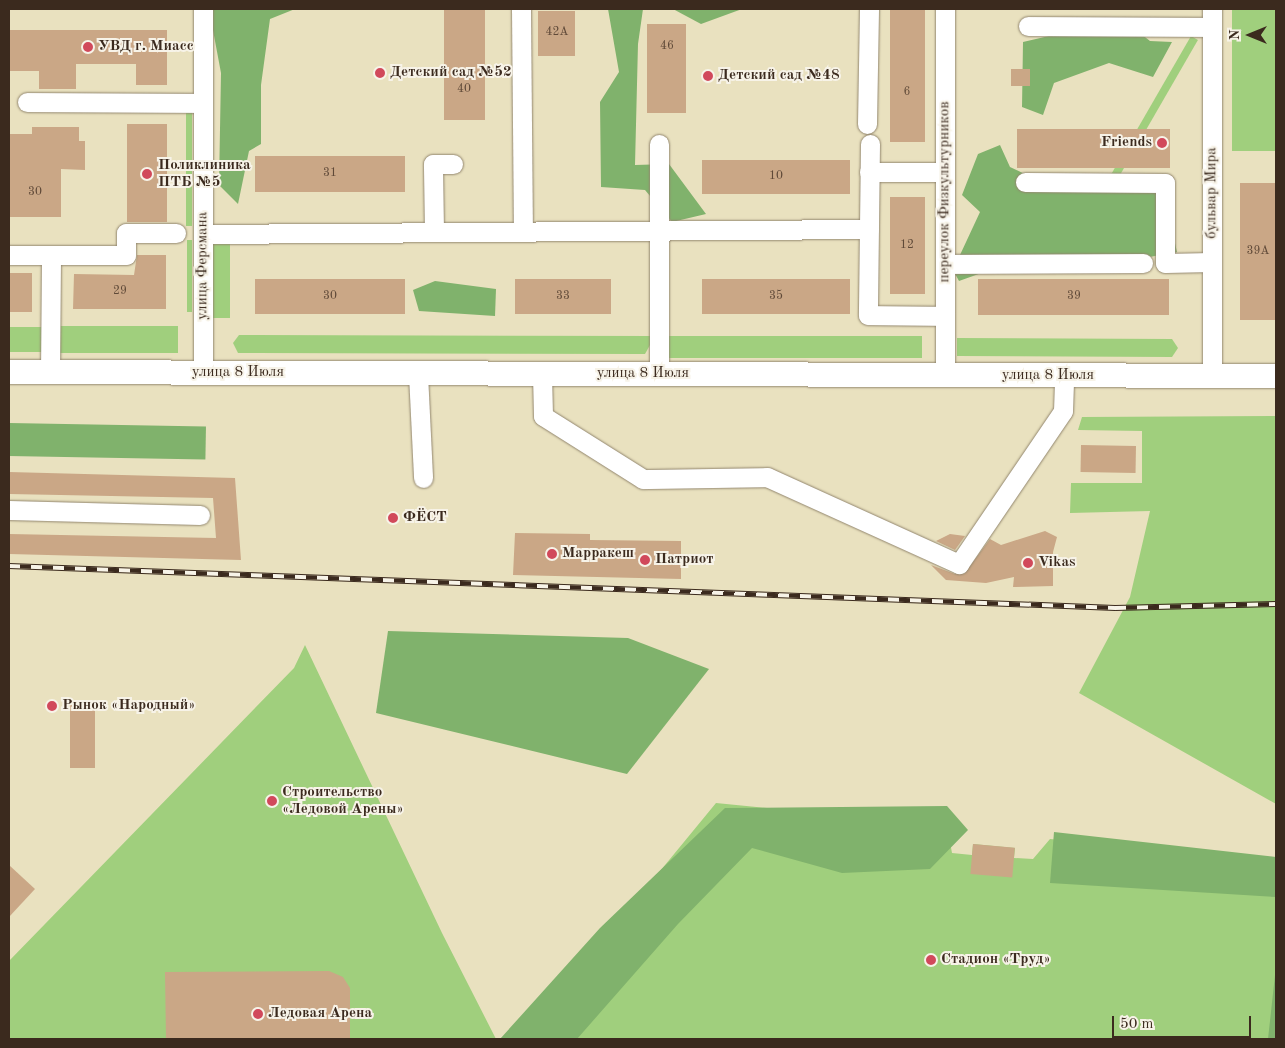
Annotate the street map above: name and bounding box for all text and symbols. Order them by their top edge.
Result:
north arrow [1225,10,1275,60]
house number: 42А [545,26,569,40]
text: N [1228,30,1242,40]
place label: УВД г. Миасс [98,38,194,56]
house number: 46 [660,40,674,54]
marker: УВД г. Миасс [82,41,94,53]
place label: Детский сад №52 [390,64,512,82]
marker: Детский сад №52 [374,67,386,79]
place label: Детский сад №48 [718,67,840,85]
marker: Детский сад №48 [702,70,714,82]
house number: 40 [457,83,471,97]
house number: 6 [904,86,910,100]
street label: переулок Физкультурников [936,101,954,283]
place label: Friends [1101,134,1152,152]
marker: Friends [1156,137,1168,149]
street label: бульвар Мира [1203,147,1221,239]
place label: Поликлиника ПТБ №5 [158,156,251,191]
marker: Поликлиника ПТБ №5 [140,167,154,181]
house number: 31 [323,167,337,181]
house number: 10 [769,170,783,184]
house number: 30 [28,186,42,200]
street label: улица Ферсмана [194,212,212,320]
house number: 12 [900,239,914,253]
house number: 39А [1246,245,1270,259]
house number: 29 [113,285,127,299]
house number: 30 [323,290,337,304]
house number: 33 [556,290,570,304]
house number: 35 [769,290,783,304]
house number: 39 [1067,290,1081,304]
street label: улица 8 Июля [192,364,284,382]
street label: улица 8 Июля [597,365,689,383]
street label: улица 8 Июля [1002,367,1094,385]
place label: ФЁСТ [403,509,447,527]
marker: ФЁСТ [387,512,399,524]
place label: Марракеш [562,545,634,563]
marker: Марракеш [546,548,558,560]
place label: Патриот [655,551,714,569]
marker: Патриот [639,554,651,566]
place label: Vikas [1038,554,1076,572]
marker: Vikas [1022,557,1034,569]
place label: Рынок «Народный» [62,697,195,715]
marker: Рынок «Народный» [46,700,58,712]
place label: Строительство «Ледовой Арены» [282,783,404,818]
marker: Строительство «Ледовой Арены» [266,795,278,807]
place label: Стадион «Труд» [941,951,1051,969]
marker: Стадион «Труд» [925,954,937,966]
place label: Ледовая Арена [268,1005,372,1023]
scale bar [1115,1006,1254,1038]
marker: Ледовая Арена [252,1008,264,1020]
text: 50 m [1120,1017,1154,1032]

